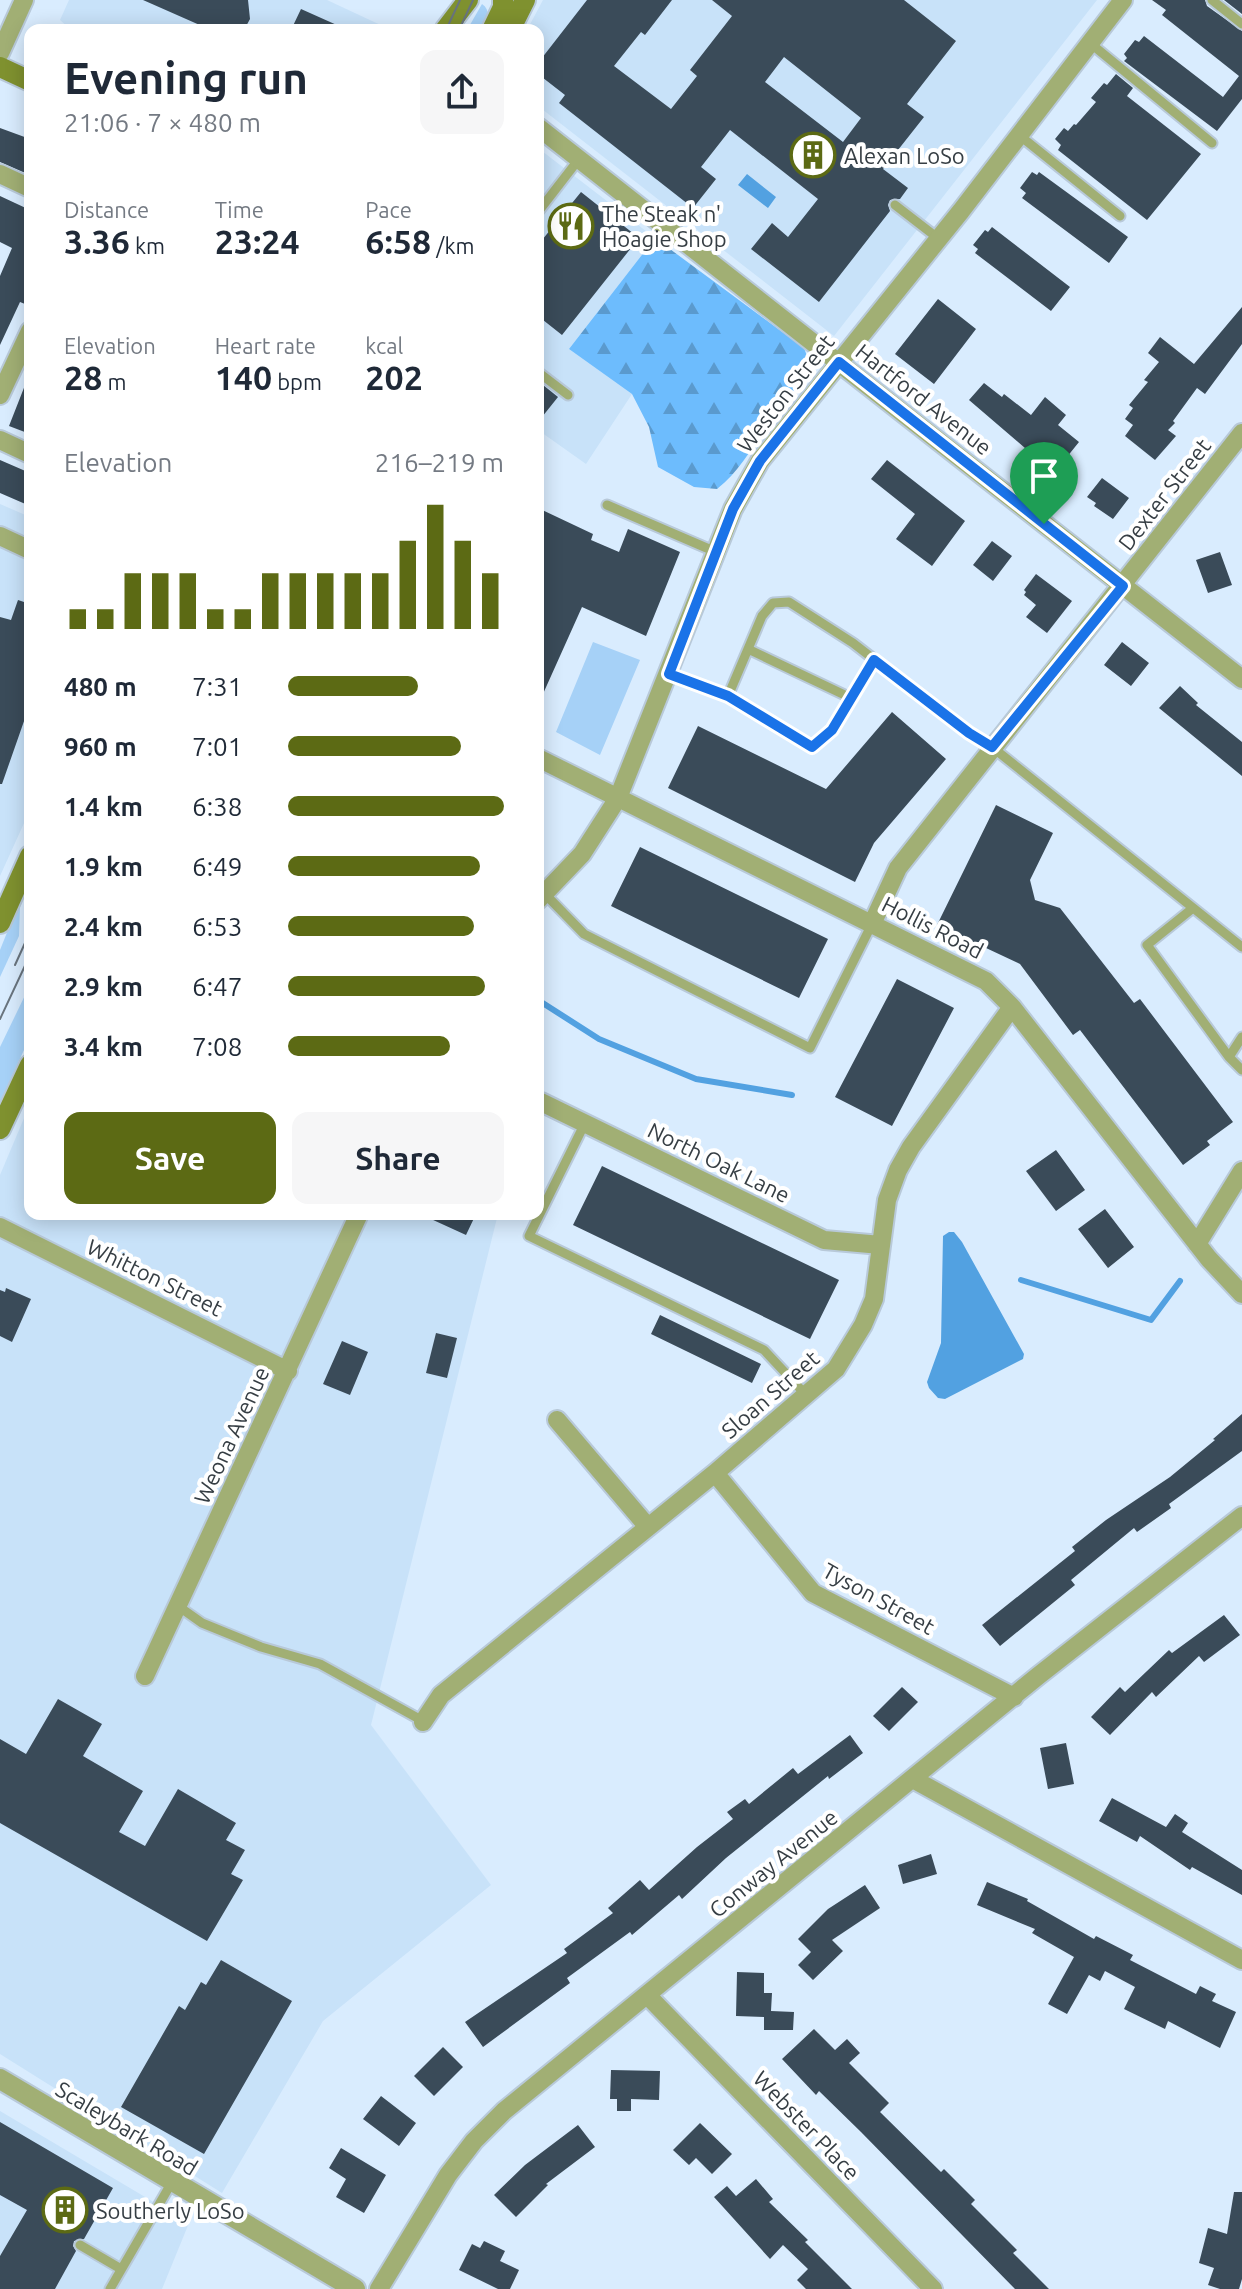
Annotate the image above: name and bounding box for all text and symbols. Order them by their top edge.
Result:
button: share [420,50,504,134]
text: Evening run [64,53,308,102]
text: 21:06 · 7 × 480 m [64,108,261,137]
building icon: Alexan LoSo [789,131,837,179]
place label: Alexan LoSo [844,143,965,168]
text: Distance [64,197,149,222]
text: Time [215,197,264,222]
text: Pace [365,197,412,222]
place label: The Steak n' Hoagie Shop [602,201,727,251]
restaurant icon: The Steak n' Hoagie Shop [547,202,595,250]
text: 3.36 [64,222,130,260]
text: 23:24 [215,222,300,260]
text: 6:58 [365,222,431,260]
text: km [130,233,165,258]
text: /km [431,233,475,258]
street label: Weston Street [731,329,839,457]
text: Elevation [64,333,156,358]
text: Heart rate [215,333,316,358]
text: kcal [365,333,403,358]
street label: Hartford Avenue [851,338,997,460]
text: 28 [64,358,102,396]
text: 140 [215,358,272,396]
text: 202 [365,358,423,396]
text: m [102,369,126,394]
text: bpm [272,369,322,394]
street label: Dexter Street [1113,433,1215,555]
pin [1010,442,1078,524]
text: Elevation [64,448,172,477]
text: 216–219 m [375,448,504,477]
icon: arrive [1022,454,1066,498]
text: 480 m [64,672,137,701]
text: 7:31 [192,672,242,701]
text: 960 m [64,732,137,761]
text: 7:01 [192,732,242,761]
text: 1.4 km [64,792,143,821]
text: 6:38 [192,792,242,821]
text: 1.9 km [64,852,143,881]
text: 6:49 [192,852,242,881]
street label: Hollis Road [878,891,988,963]
text: 2.4 km [64,912,143,941]
text: 6:53 [192,912,242,941]
text: 2.9 km [64,972,143,1001]
text: 6:47 [192,972,242,1001]
text: 3.4 km [64,1032,143,1061]
text: 7:08 [192,1032,242,1061]
button: Save [64,1112,276,1204]
button: Share [292,1112,504,1204]
street label: North Oak Lane [644,1117,794,1207]
street label: Whitton Street [83,1233,227,1321]
street label: Sloan Street [716,1345,824,1443]
street label: Weona Avenue [188,1363,274,1507]
street label: Tyson Street [819,1557,940,1639]
street label: Conway Avenue [704,1804,842,1922]
street label: Webster Place [749,2065,865,2185]
street label: Scaleybark Road [52,2076,202,2180]
building icon: Southerly LoSo [41,2186,89,2234]
place label: Southerly LoSo [96,2198,245,2223]

